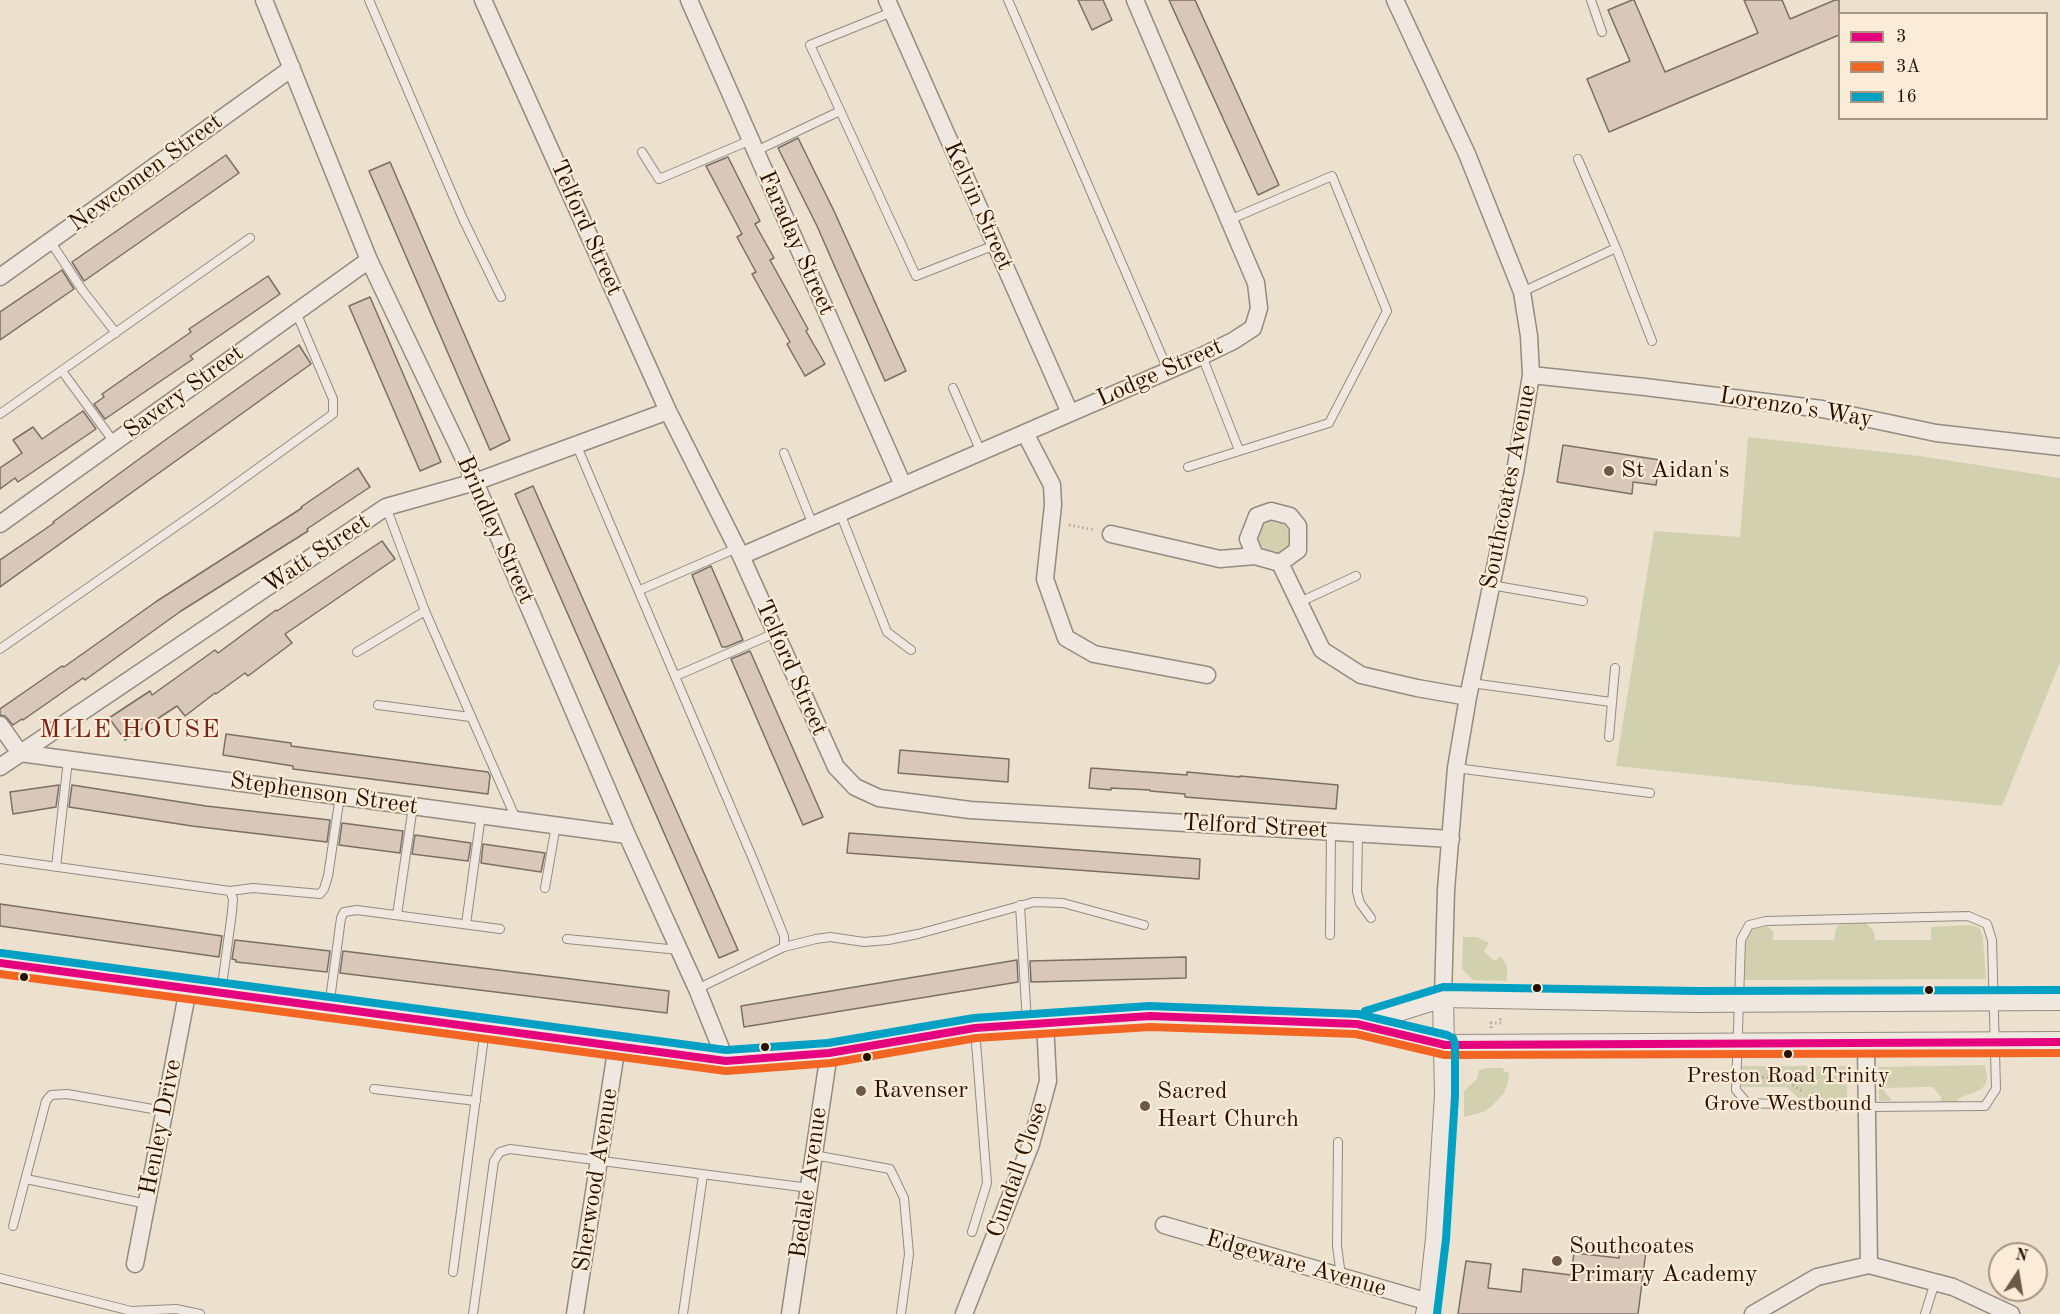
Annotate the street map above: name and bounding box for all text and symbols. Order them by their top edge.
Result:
legend [1838,12,2048,120]
text: 3 [1896,28,1906,46]
text: 3A [1896,58,1920,76]
text: 16 [1896,88,1917,106]
street label: Newcomen Street [64,108,228,238]
street label: Kelvin Street [937,137,1019,275]
street label: Telford Street [543,156,629,300]
street label: Faraday Street [751,166,841,320]
street label: Lodge Street [1093,332,1227,414]
street label: Savery Street [118,339,250,445]
street label: Southcoates Avenue [1475,382,1543,592]
street label: Lorenzo's Way [1717,382,1875,434]
street label: Brindley Street [450,452,540,608]
place label: St Aidan's [1621,457,1729,485]
marker: St Aidan's [1602,464,1616,478]
street label: Watt Street [258,508,376,600]
street label: Telford Street [748,596,834,740]
district label: MILE HOUSE [39,714,221,746]
street label: Stephenson Street [228,767,420,821]
street label: Telford Street [1182,809,1328,845]
unlabelled marker [18,971,30,983]
unlabelled marker [1531,982,1543,994]
unlabelled marker [1923,984,1935,996]
unlabelled marker [759,1041,771,1053]
marker: Preston Road Trinity Grove Westbound [1782,1048,1794,1060]
unlabelled marker [861,1051,873,1063]
street label: Henley Drive [134,1057,188,1197]
place label: Preston Road Trinity Grove Westbound [1686,1063,1890,1114]
place label: Ravenser [873,1077,968,1105]
place label: Sacred Heart Church [1157,1078,1299,1134]
marker: Ravenser [854,1084,868,1098]
street label: Sherwood Avenue [567,1086,625,1274]
street label: Cundall Close [981,1098,1055,1242]
marker: Sacred Heart Church [1138,1099,1152,1113]
street label: Bedale Avenue [784,1106,834,1260]
street label: Edgeware Avenue [1202,1224,1390,1304]
place label: Southcoates Primary Academy [1569,1233,1758,1289]
north arrow [1988,1242,2048,1302]
text: N [2014,1247,2029,1265]
marker: Southcoates Primary Academy [1550,1254,1564,1268]

